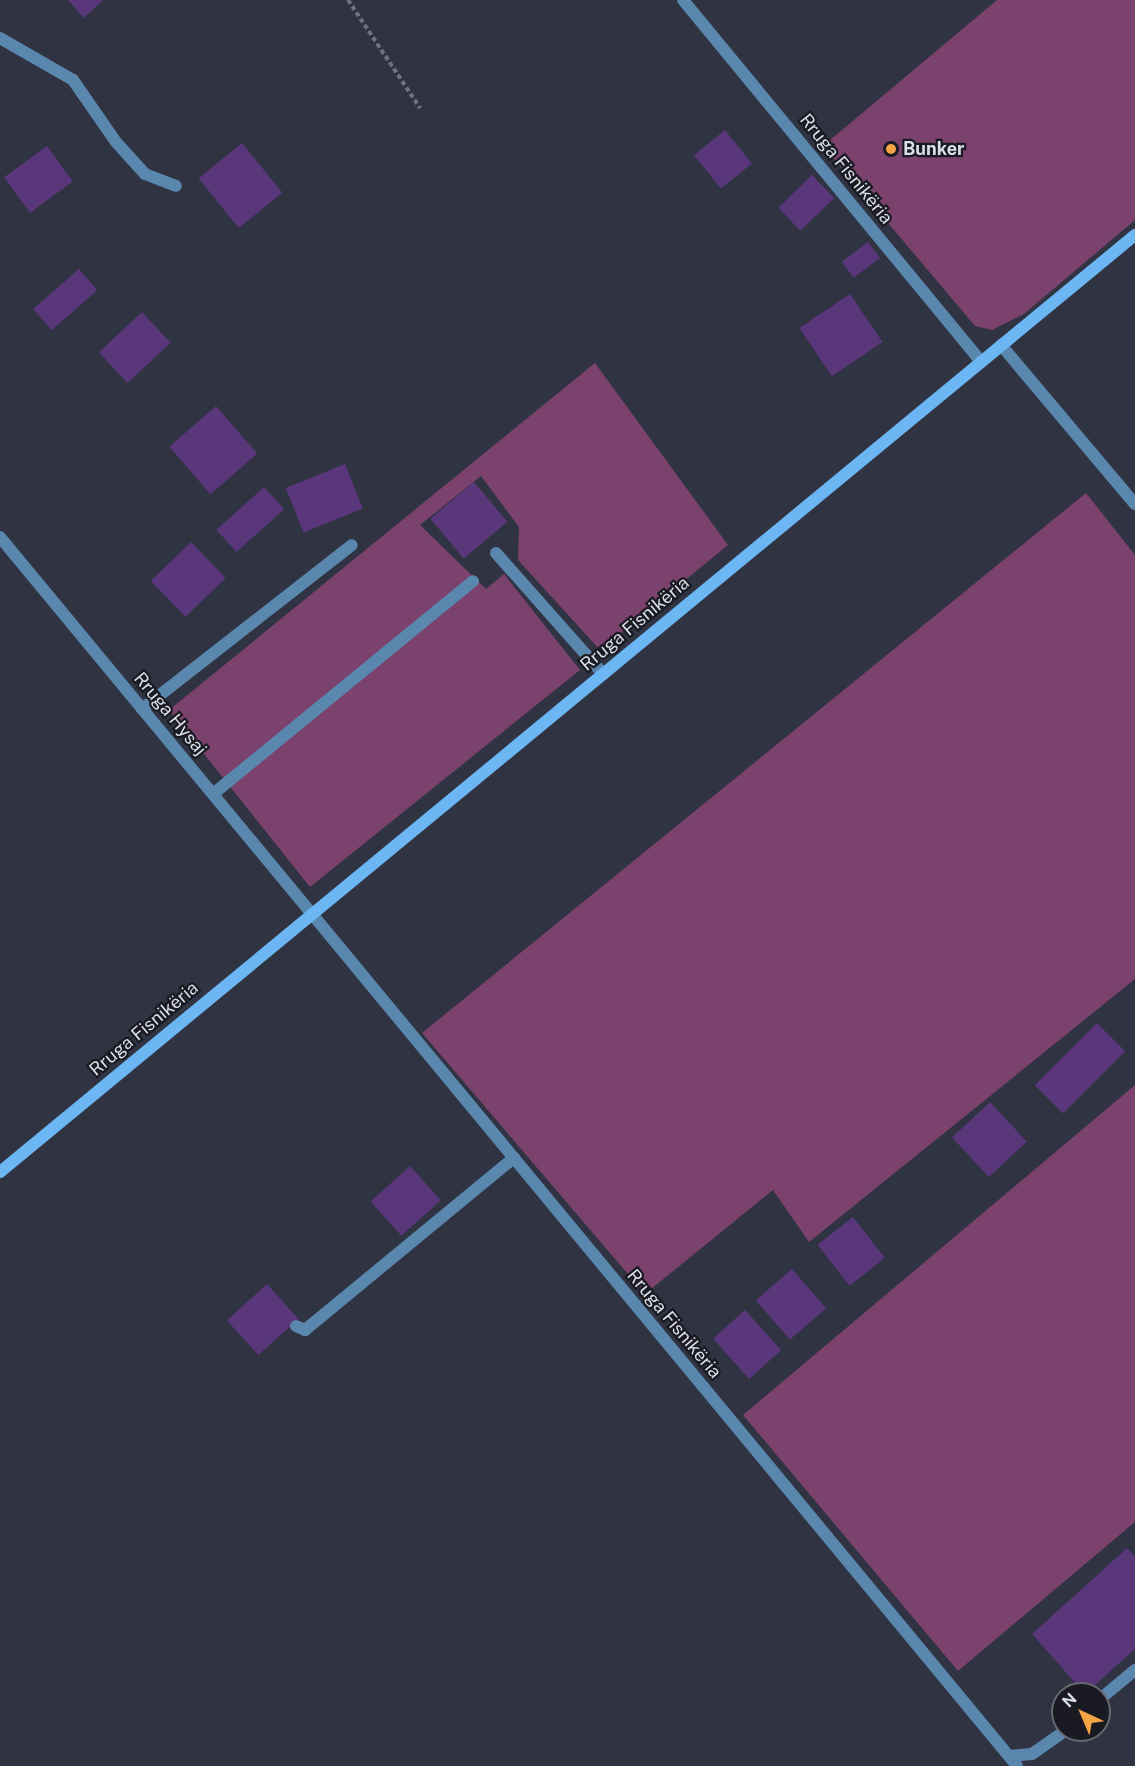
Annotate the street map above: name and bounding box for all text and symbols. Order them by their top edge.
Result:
street label: Rruga Fisnikëria [795,110,897,228]
place label: Bunker [903,138,965,160]
marker: Bunker [884,142,898,156]
street label: Rruga Fisnikëria [576,572,694,676]
street label: Rruga Hysaj [129,668,211,760]
street label: Rruga Fisnikëria [85,977,203,1081]
street label: Rruga Fisnikëria [622,1265,726,1383]
north arrow [1051,1682,1111,1742]
text: N [1058,1689,1081,1711]

